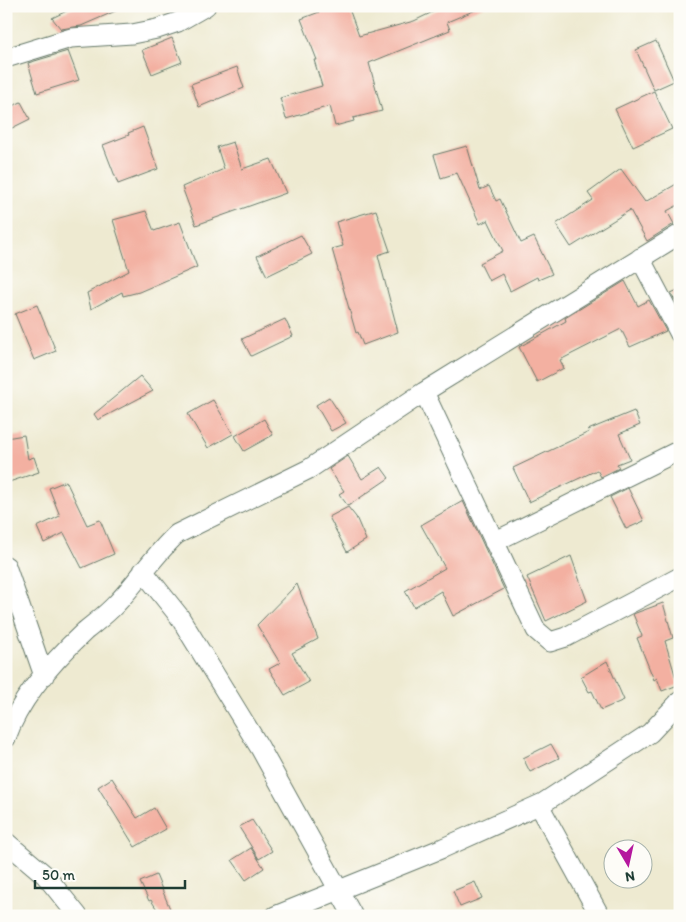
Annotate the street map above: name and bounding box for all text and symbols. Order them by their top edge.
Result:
north arrow [604,840,654,890]
scale bar [35,857,185,889]
text: 50 m [42,866,75,884]
text: N [624,867,636,885]

